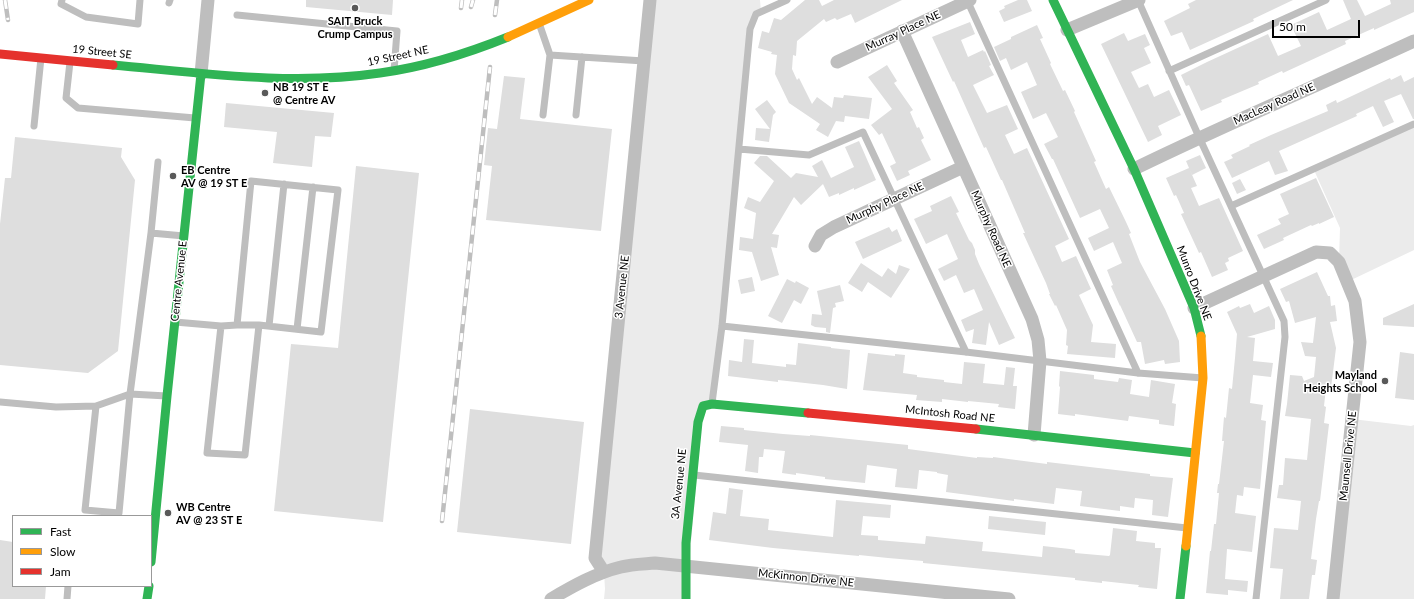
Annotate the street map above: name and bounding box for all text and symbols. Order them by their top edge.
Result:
marker: SAIT Bruck Crump Campus [350,3,360,13]
street label: Murray Place NE [863,8,943,54]
scale bar [1274,12,1362,38]
place label: SAIT Bruck Crump Campus [317,14,393,40]
text: 50 m [1279,19,1306,34]
street label: 19 Street SE [72,42,132,62]
street label: 19 Street NE [366,43,430,69]
place label: NB 19 ST E @ Centre AV [273,80,335,106]
street label: MacLeay Road NE [1231,80,1317,128]
marker: NB 19 ST E @ Centre AV [260,88,270,98]
place label: EB Centre AV @ 19 ST E [181,163,247,189]
marker: EB Centre AV @ 19 ST E [168,171,178,181]
street label: Murphy Place NE [844,179,926,227]
street label: Murphy Road NE [968,188,1014,270]
street label: Centre Avenue E [168,240,190,322]
street label: Munro Drive NE [1174,244,1214,322]
street label: 3 Avenue NE [612,255,632,319]
place label: Mayland Heights School [1304,368,1377,394]
marker: Mayland Heights School [1380,376,1390,386]
street label: McIntosh Road NE [904,403,996,425]
street label: Maunsell Drive NE [1337,410,1359,502]
street label: 3A Avenue NE [669,448,689,520]
place label: WB Centre AV @ 23 ST E [176,500,242,526]
marker: WB Centre AV @ 23 ST E [163,508,173,518]
legend [12,515,152,587]
text: Fast [50,524,71,539]
text: Slow [50,544,75,559]
text: Jam [50,564,71,579]
street label: McKinnon Drive NE [757,566,855,590]

